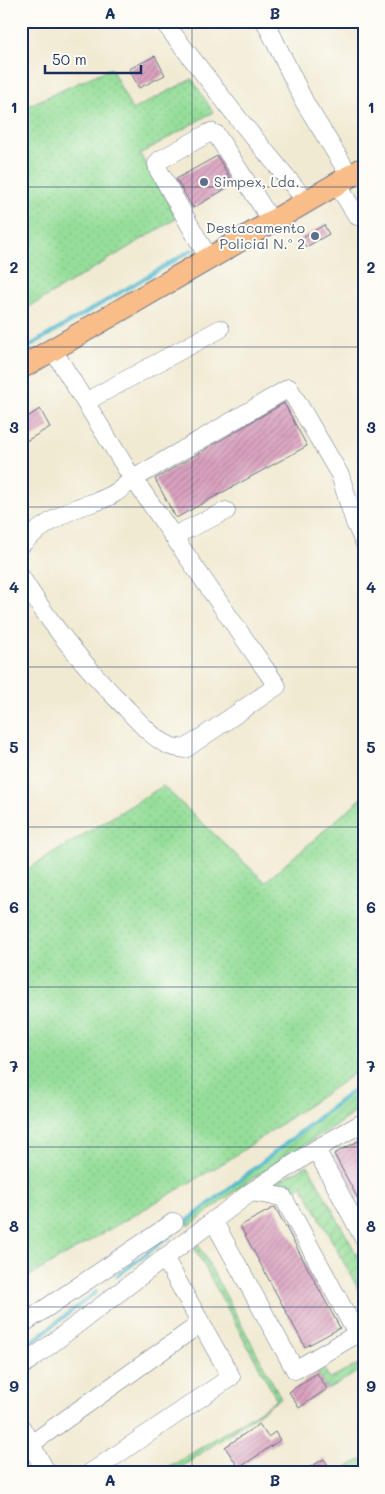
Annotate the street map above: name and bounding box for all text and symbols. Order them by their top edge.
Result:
text: A [104,2,116,23]
text: B [270,2,280,23]
scale bar [45,42,141,74]
text: 50 m [52,49,87,69]
text: 1 [10,96,18,117]
text: 1 [367,96,375,117]
place label: Simpex, Lda. [214,172,300,191]
marker: Simpex, Lda. [198,176,210,188]
place label: Destacamento Policial N.º 2 [206,218,305,253]
marker: Destacamento Policial N.º 2 [309,230,321,242]
text: 2 [10,256,19,277]
text: 2 [367,256,376,277]
text: 3 [9,416,19,437]
text: 3 [366,416,376,437]
text: 4 [9,576,19,597]
text: 4 [366,576,376,597]
text: 5 [9,736,19,757]
text: 5 [366,736,376,757]
text: 6 [9,896,19,917]
text: 6 [366,896,376,917]
text: 7 [10,1055,19,1076]
text: 7 [367,1055,376,1076]
text: 8 [9,1215,19,1236]
text: 8 [366,1215,376,1236]
text: 9 [9,1375,19,1396]
text: 9 [366,1375,376,1396]
text: A [104,1469,116,1490]
text: B [270,1469,280,1490]

